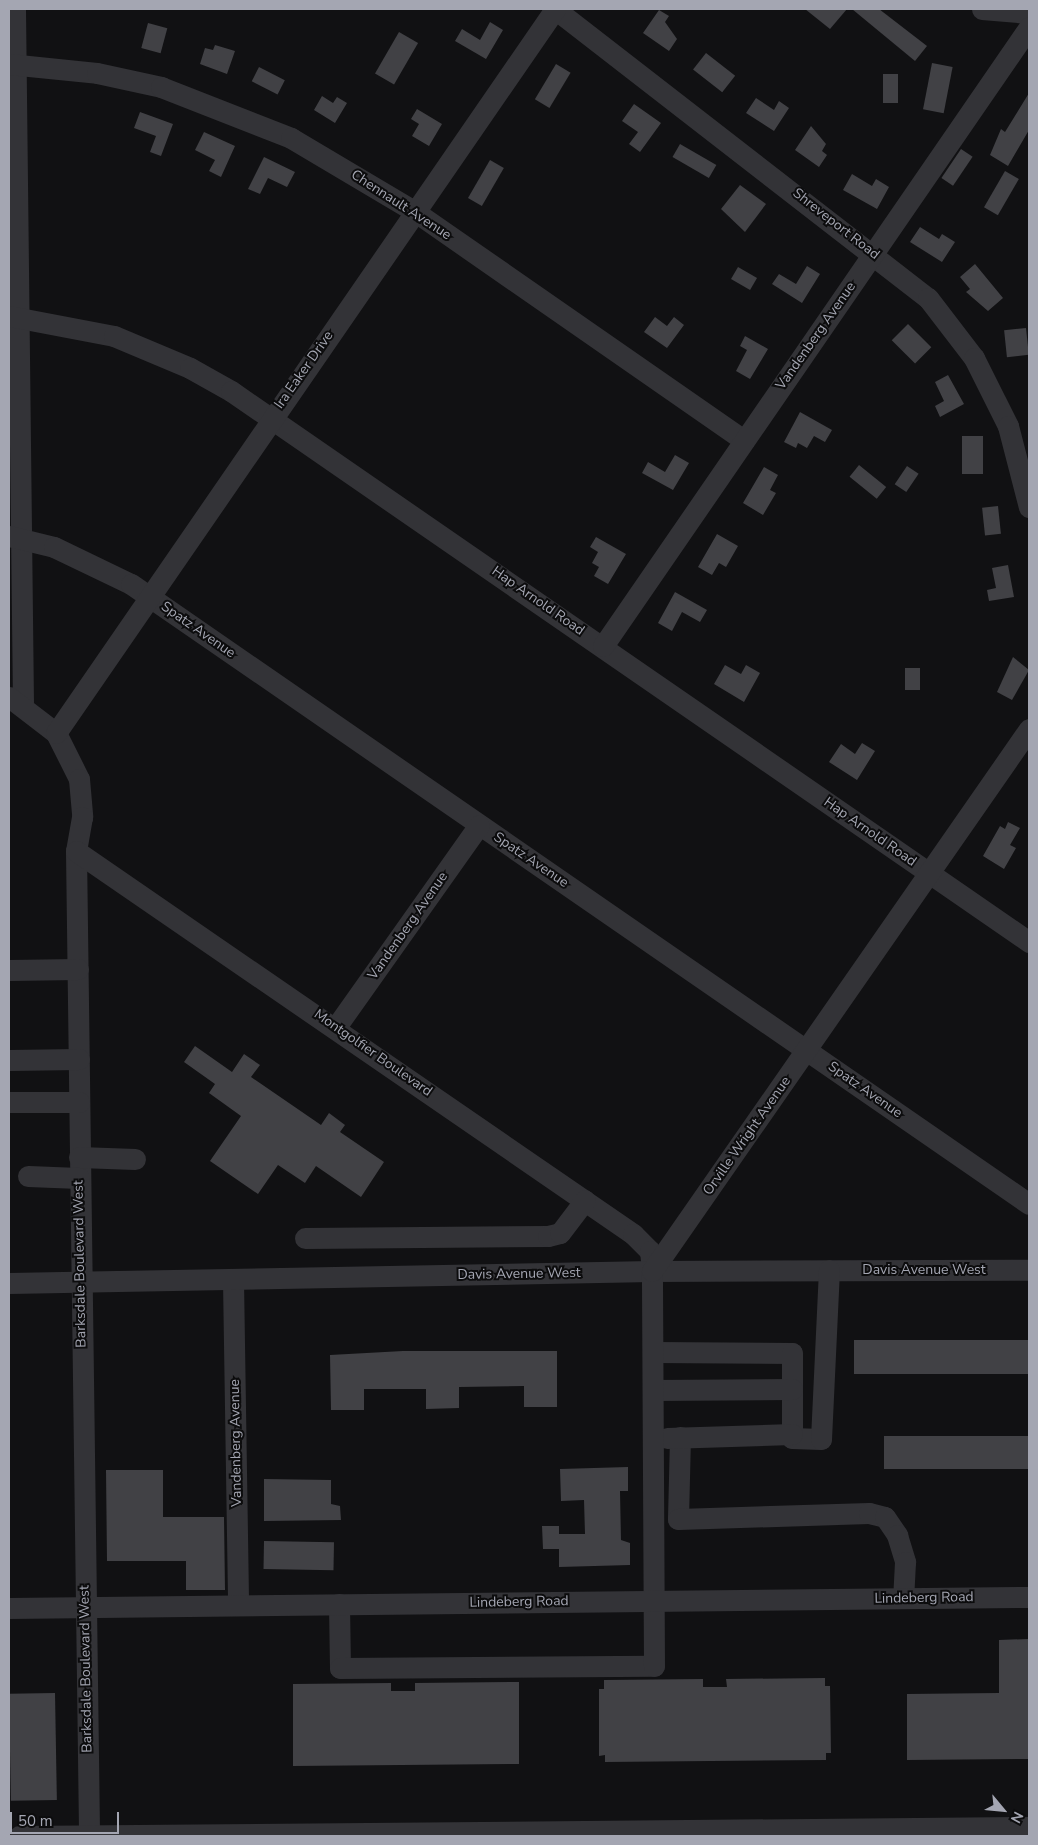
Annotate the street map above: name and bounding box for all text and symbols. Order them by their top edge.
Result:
street label: Chennault Avenue [348,166,454,244]
street label: Shreveport Road [789,185,883,263]
street label: Vandenberg Avenue [772,279,860,393]
street label: Ira Eaker Drive [271,328,337,412]
street label: Hap Arnold Road [488,563,588,639]
street label: Spatz Avenue [158,598,238,662]
street label: Hap Arnold Road [820,794,920,870]
street label: Spatz Avenue [490,829,572,891]
street label: Vandenberg Avenue [364,869,452,983]
street label: Montgolfier Boulevard [311,1006,435,1100]
street label: Spatz Avenue [825,1058,905,1122]
street label: Orville Wright Avenue [700,1073,794,1199]
street label: Barksdale Boulevard West [70,1180,90,1348]
street label: Davis Avenue West [862,1262,986,1278]
street label: Davis Avenue West [457,1265,581,1283]
street label: Vandenberg Avenue [226,1379,246,1507]
street label: Barksdale Boulevard West [76,1585,96,1753]
street label: Lindeberg Road [874,1589,974,1607]
street label: Lindeberg Road [469,1593,569,1611]
north arrow [978,1785,1028,1835]
scale bar [12,1802,121,1834]
text: N [1006,1808,1028,1826]
text: 50 m [18,1811,53,1831]

